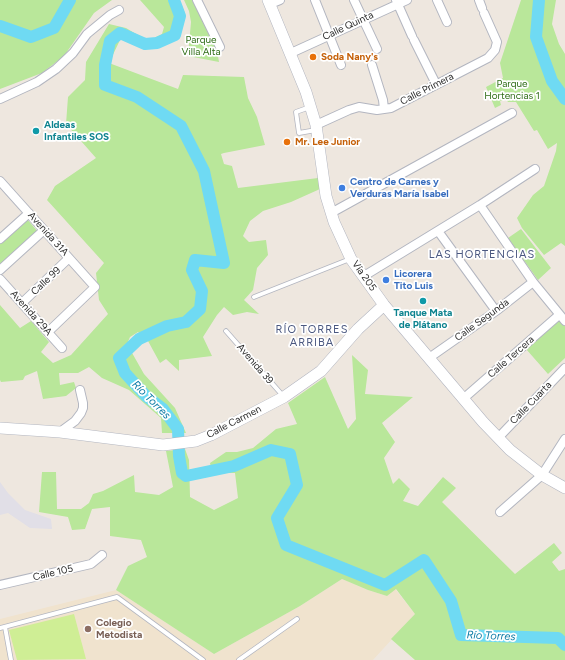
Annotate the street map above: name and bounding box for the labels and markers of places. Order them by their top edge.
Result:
place label: Soda Nany's [321,51,378,63]
marker: Soda Nany's [308,52,318,62]
place label: Aldeas Infantiles SOS [44,119,109,142]
marker: Aldeas Infantiles SOS [31,126,41,136]
place label: Mr. Lee Junior [295,136,360,148]
marker: Mr. Lee Junior [282,137,292,147]
place label: Centro de Carnes y Verduras María Isabel [350,176,449,200]
marker: Centro de Carnes y Verduras María Isabel [337,183,347,193]
place label: Licorera Tito Luis [394,268,433,292]
marker: Licorera Tito Luis [381,275,391,285]
marker: Tanque Mata de Plátano [418,296,428,306]
place label: Tanque Mata de Plátano [394,307,452,330]
place label: Colegio Metodista [96,617,142,640]
marker: Colegio Metodista [83,624,93,634]

